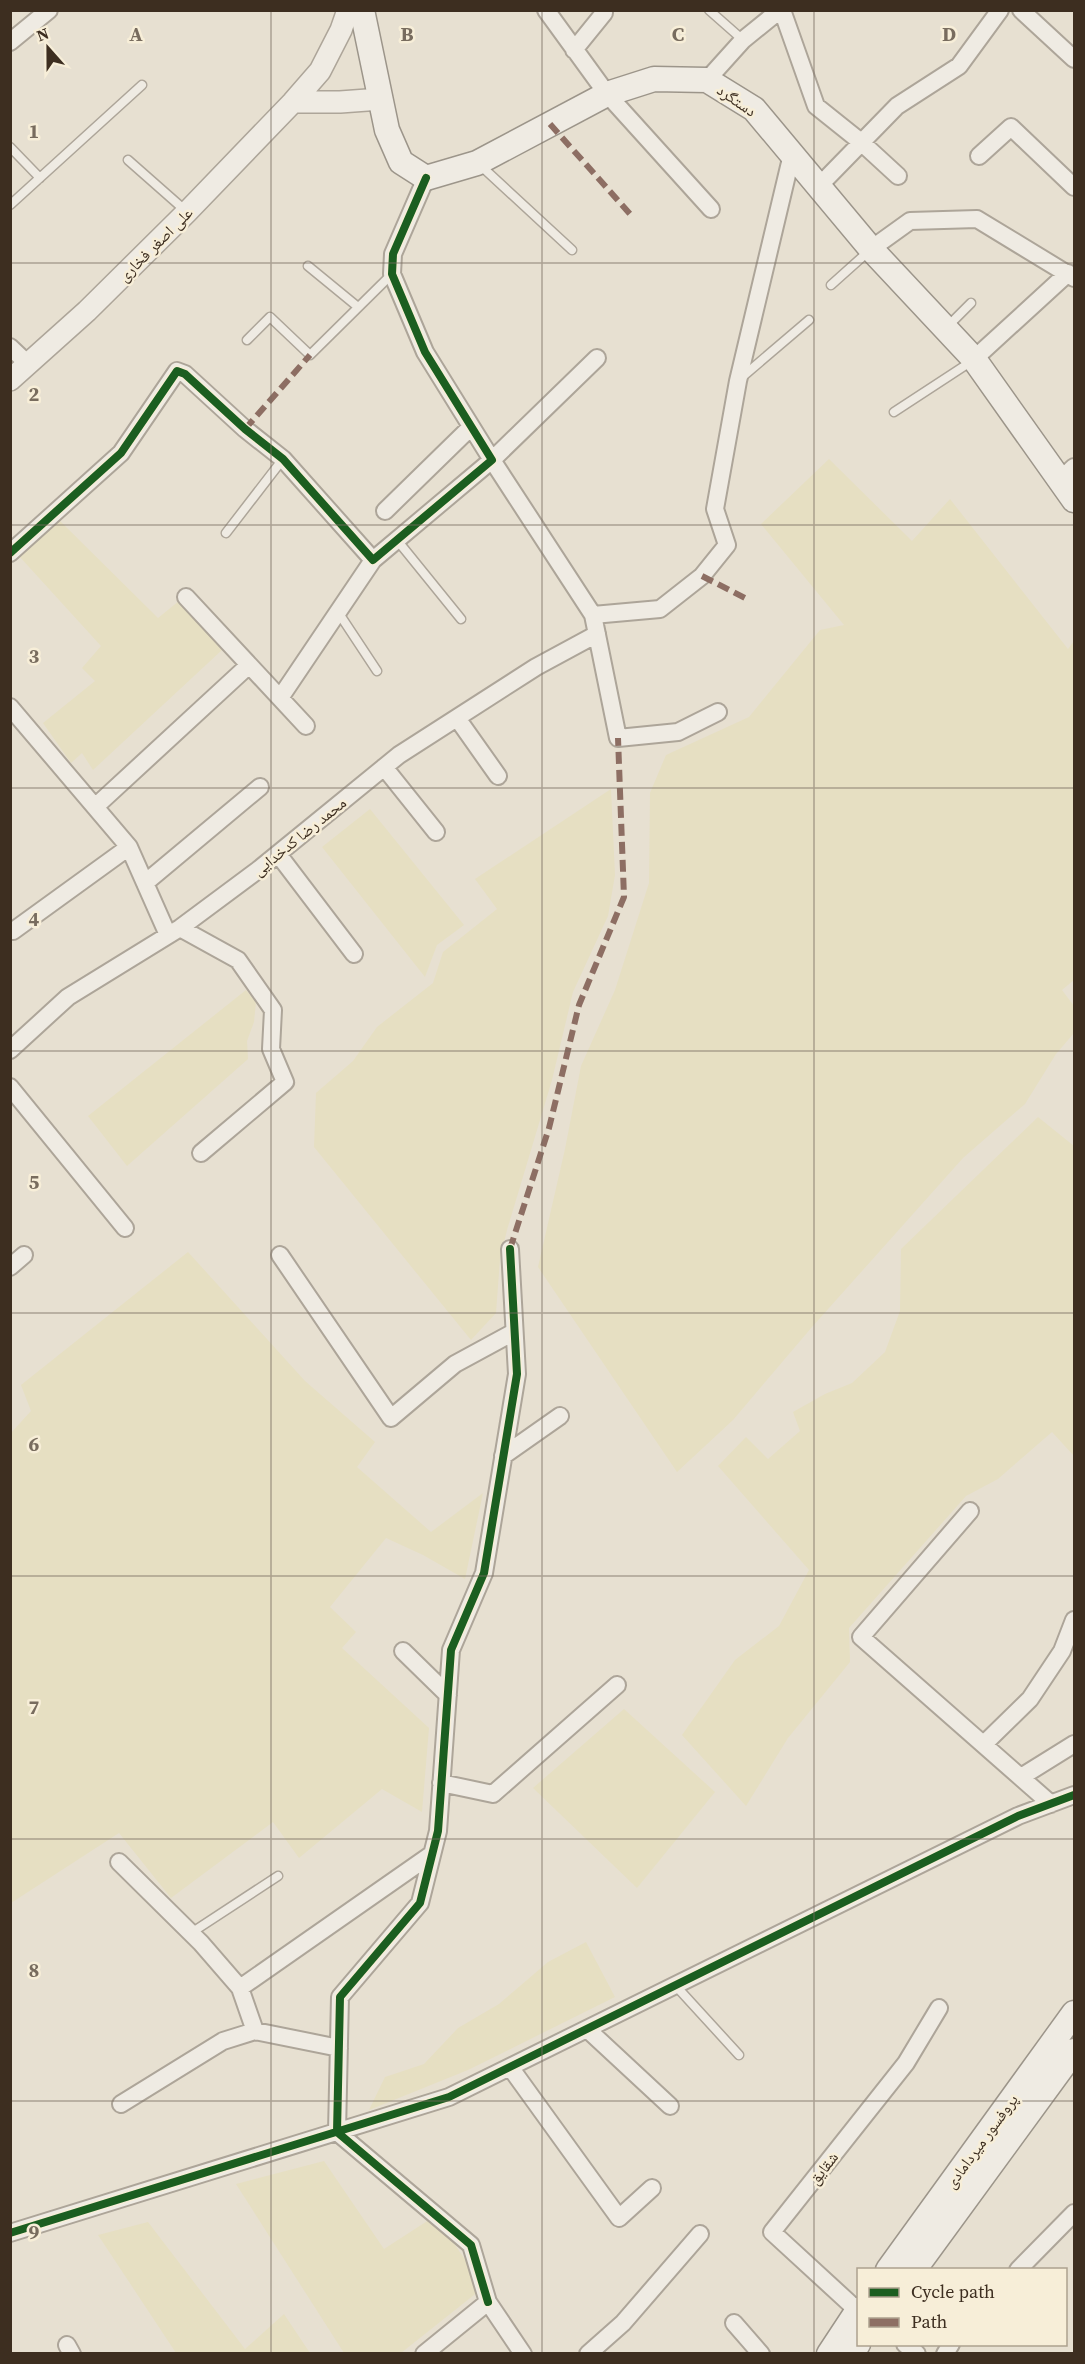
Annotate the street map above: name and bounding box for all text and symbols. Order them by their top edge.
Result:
north arrow [18,18,78,78]
text: A [129,20,143,48]
text: B [400,20,414,48]
text: C [672,20,684,48]
text: D [942,20,956,48]
text: N [33,22,52,46]
street label: دستگرد [713,79,761,121]
text: 1 [29,117,39,145]
street label: علی اصغر فخاری [113,202,197,286]
text: 2 [29,380,40,408]
text: 3 [29,642,40,670]
street label: محمد رضا کدخدایی [248,791,350,881]
text: 4 [29,905,40,933]
text: 5 [29,1168,40,1196]
text: 6 [29,1430,40,1458]
text: 7 [29,1693,40,1721]
text: 8 [29,1956,39,1984]
street label: پروفسور میردامادی [939,2089,1023,2193]
street label: شقایق [803,2147,843,2189]
text: 9 [29,2218,40,2246]
legend [857,2268,1067,2346]
text: Cycle path [911,2279,995,2304]
text: Path [911,2309,948,2334]

